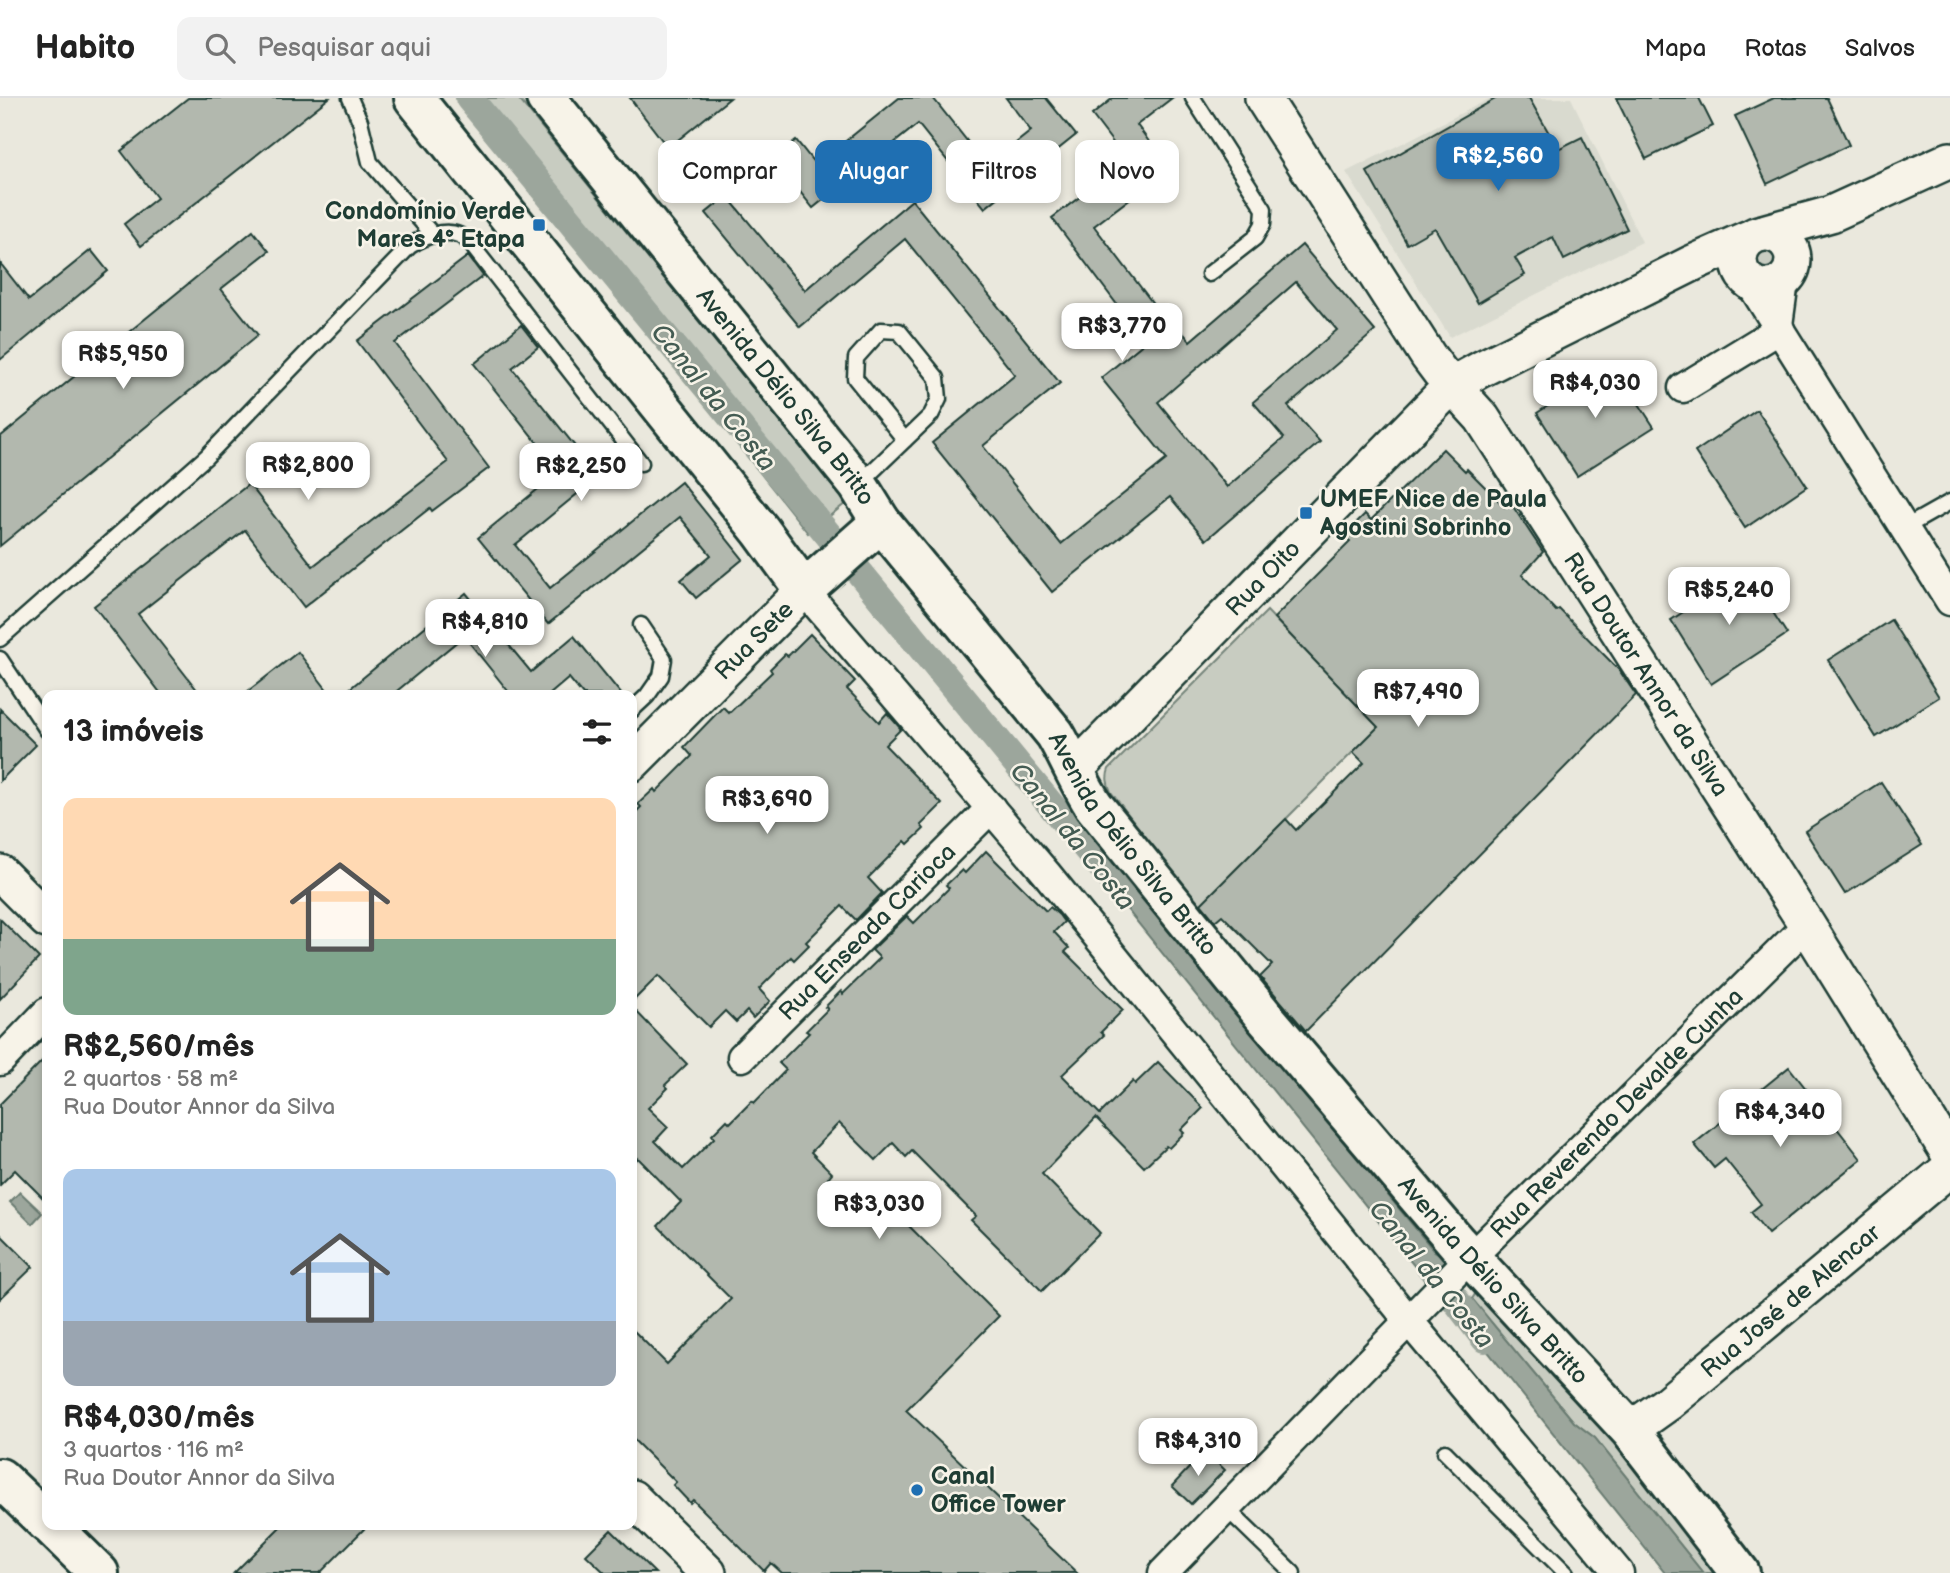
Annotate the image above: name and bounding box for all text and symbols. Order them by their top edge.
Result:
search box [177,17,667,80]
text: Habito [35,28,135,68]
icon: search [201,29,239,67]
text: Pesquisar aqui [257,33,431,64]
text: Mapa [1644,34,1706,63]
text: Rotas [1744,34,1807,63]
text: Salvos [1845,34,1915,63]
pin: R$2,560 [1433,134,1563,193]
chip: Comprar [658,140,801,203]
chip: Alugar [815,140,932,203]
chip: Filtros [946,140,1061,203]
chip: Novo [1075,140,1179,203]
text: R$2,560 [1452,142,1544,170]
place label: Condomínio Verde Mares 4° Etapa [325,197,525,254]
marker: Condomínio Verde Mares 4° Etapa [531,217,547,233]
street label: Avenida Délio Silva Britto [690,282,881,511]
pin: R$3,770 [1057,303,1187,363]
text: R$3,770 [1077,312,1167,340]
water label: Canal da Costa [644,318,782,478]
pin: R$5,950 [58,331,188,391]
text: R$5,950 [78,340,168,368]
pin: R$4,030 [1530,360,1660,420]
text: R$4,030 [1549,369,1641,397]
pin: R$2,800 [243,442,373,502]
pin: R$2,250 [516,444,646,503]
text: R$2,800 [262,451,354,479]
text: R$2,250 [535,452,627,480]
place label: UMEF Nice de Paula Agostini Sobrinho [1319,485,1547,542]
marker: UMEF Nice de Paula Agostini Sobrinho [1298,505,1314,521]
street label: Rua Oito [1220,534,1307,622]
street label: Rua Doutor Annor da Silva [1557,547,1735,802]
pin: R$5,240 [1664,568,1794,627]
text: R$5,240 [1684,576,1774,604]
street label: Rua Sete [709,595,800,686]
pin: R$4,810 [420,600,550,659]
text: R$4,810 [441,608,529,636]
pin: R$7,490 [1353,670,1483,729]
text: R$7,490 [1373,678,1463,706]
icon: filters [578,713,616,751]
text: 13 imóveis [63,714,204,750]
street label: Avenida Délio Silva Britto [1042,727,1223,962]
water label: Canal da Costa [1003,757,1141,917]
pin: R$3,690 [702,776,832,836]
text: R$3,690 [721,785,813,813]
street label: Rua Enseada Carioca [773,838,962,1027]
icon: home [277,844,403,970]
street label: Rua Reverendo Devalde Cunha [1485,982,1749,1245]
text: R$2,560/mês [63,1029,254,1065]
text: 2 quartos · 58 m² [63,1065,238,1093]
pin: R$4,340 [1715,1090,1845,1149]
text: Rua Doutor Annor da Silva [63,1093,335,1121]
text: R$4,340 [1735,1098,1825,1126]
street label: Avenida Délio Silva Britto [1392,1171,1594,1390]
pin: R$3,030 [814,1182,944,1241]
text: R$3,030 [833,1190,925,1218]
water label: Canal da Costa [1362,1195,1500,1355]
icon: home [277,1215,403,1341]
street label: Rua José de Alencar [1695,1218,1887,1384]
text: R$4,030/mês [63,1400,255,1436]
pin: R$4,310 [1133,1418,1263,1478]
text: R$4,310 [1154,1427,1242,1455]
text: 3 quartos · 116 m² [63,1436,244,1464]
place label: Canal Office Tower [931,1462,1066,1519]
text: Rua Doutor Annor da Silva [63,1464,335,1492]
marker: Canal Office Tower [909,1482,925,1498]

